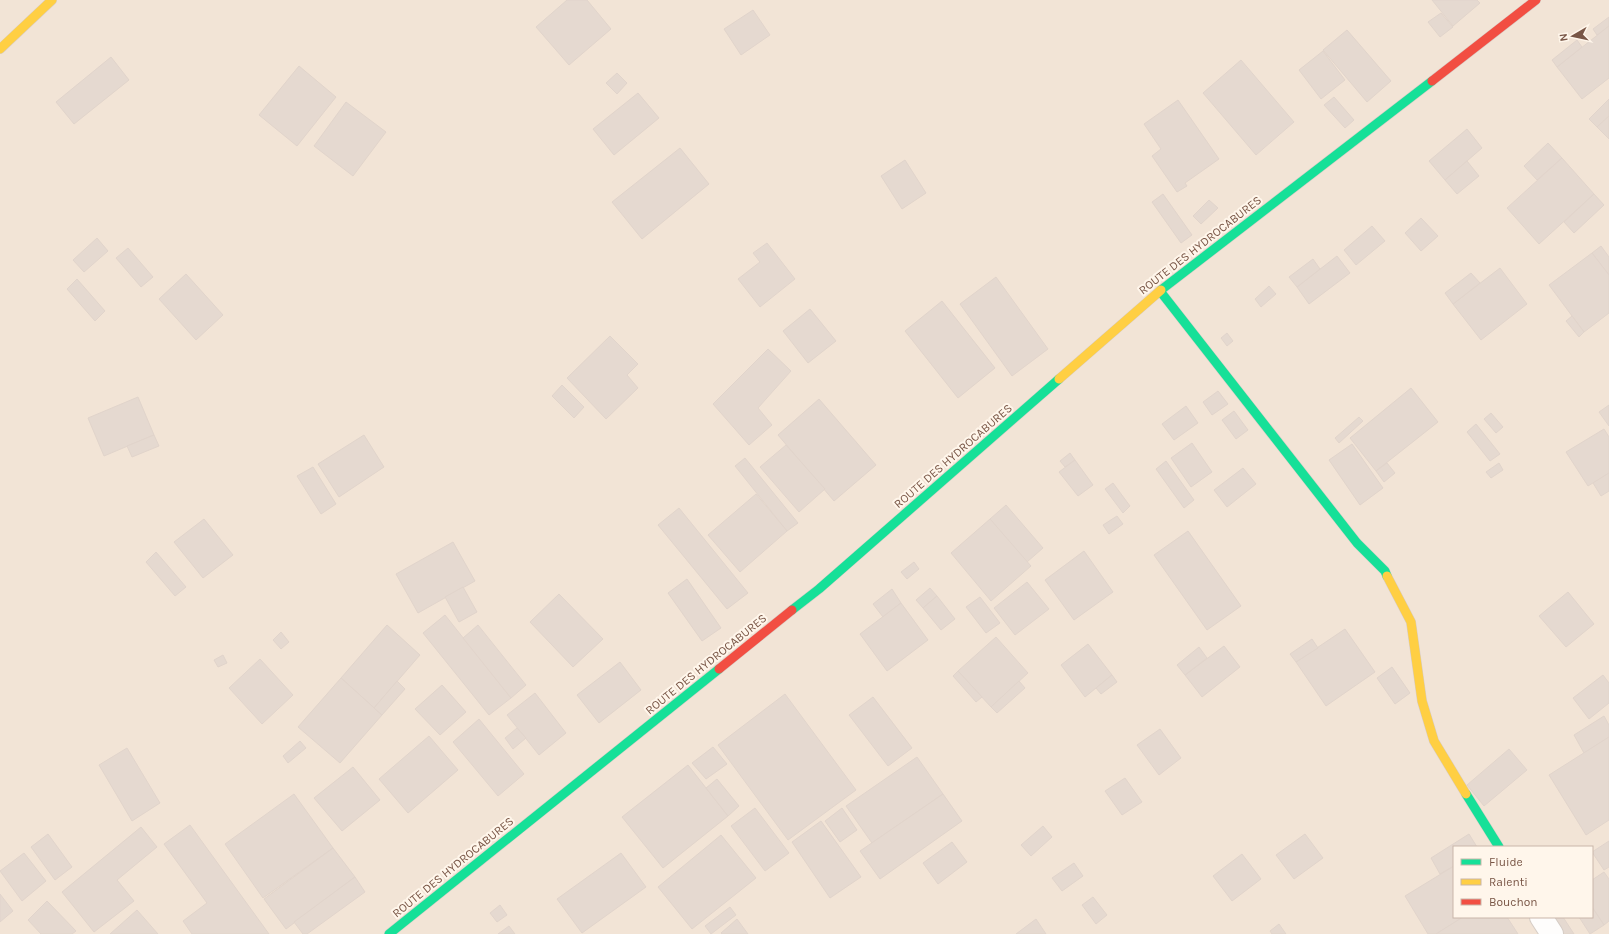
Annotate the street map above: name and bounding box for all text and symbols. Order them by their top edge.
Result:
north arrow [1553,16,1593,56]
text: N [1557,33,1571,42]
street label: ROUTE DES HYDROCABURES [1136,193,1264,297]
street label: ROUTE DES HYDROCABURES [891,401,1015,511]
street label: ROUTE DES HYDROCABURES [643,611,769,717]
street label: ROUTE DES HYDROCABURES [390,814,516,920]
legend [1453,846,1593,918]
text: Fluide [1489,855,1523,869]
text: Ralenti [1489,875,1528,889]
text: Bouchon [1489,895,1538,909]

